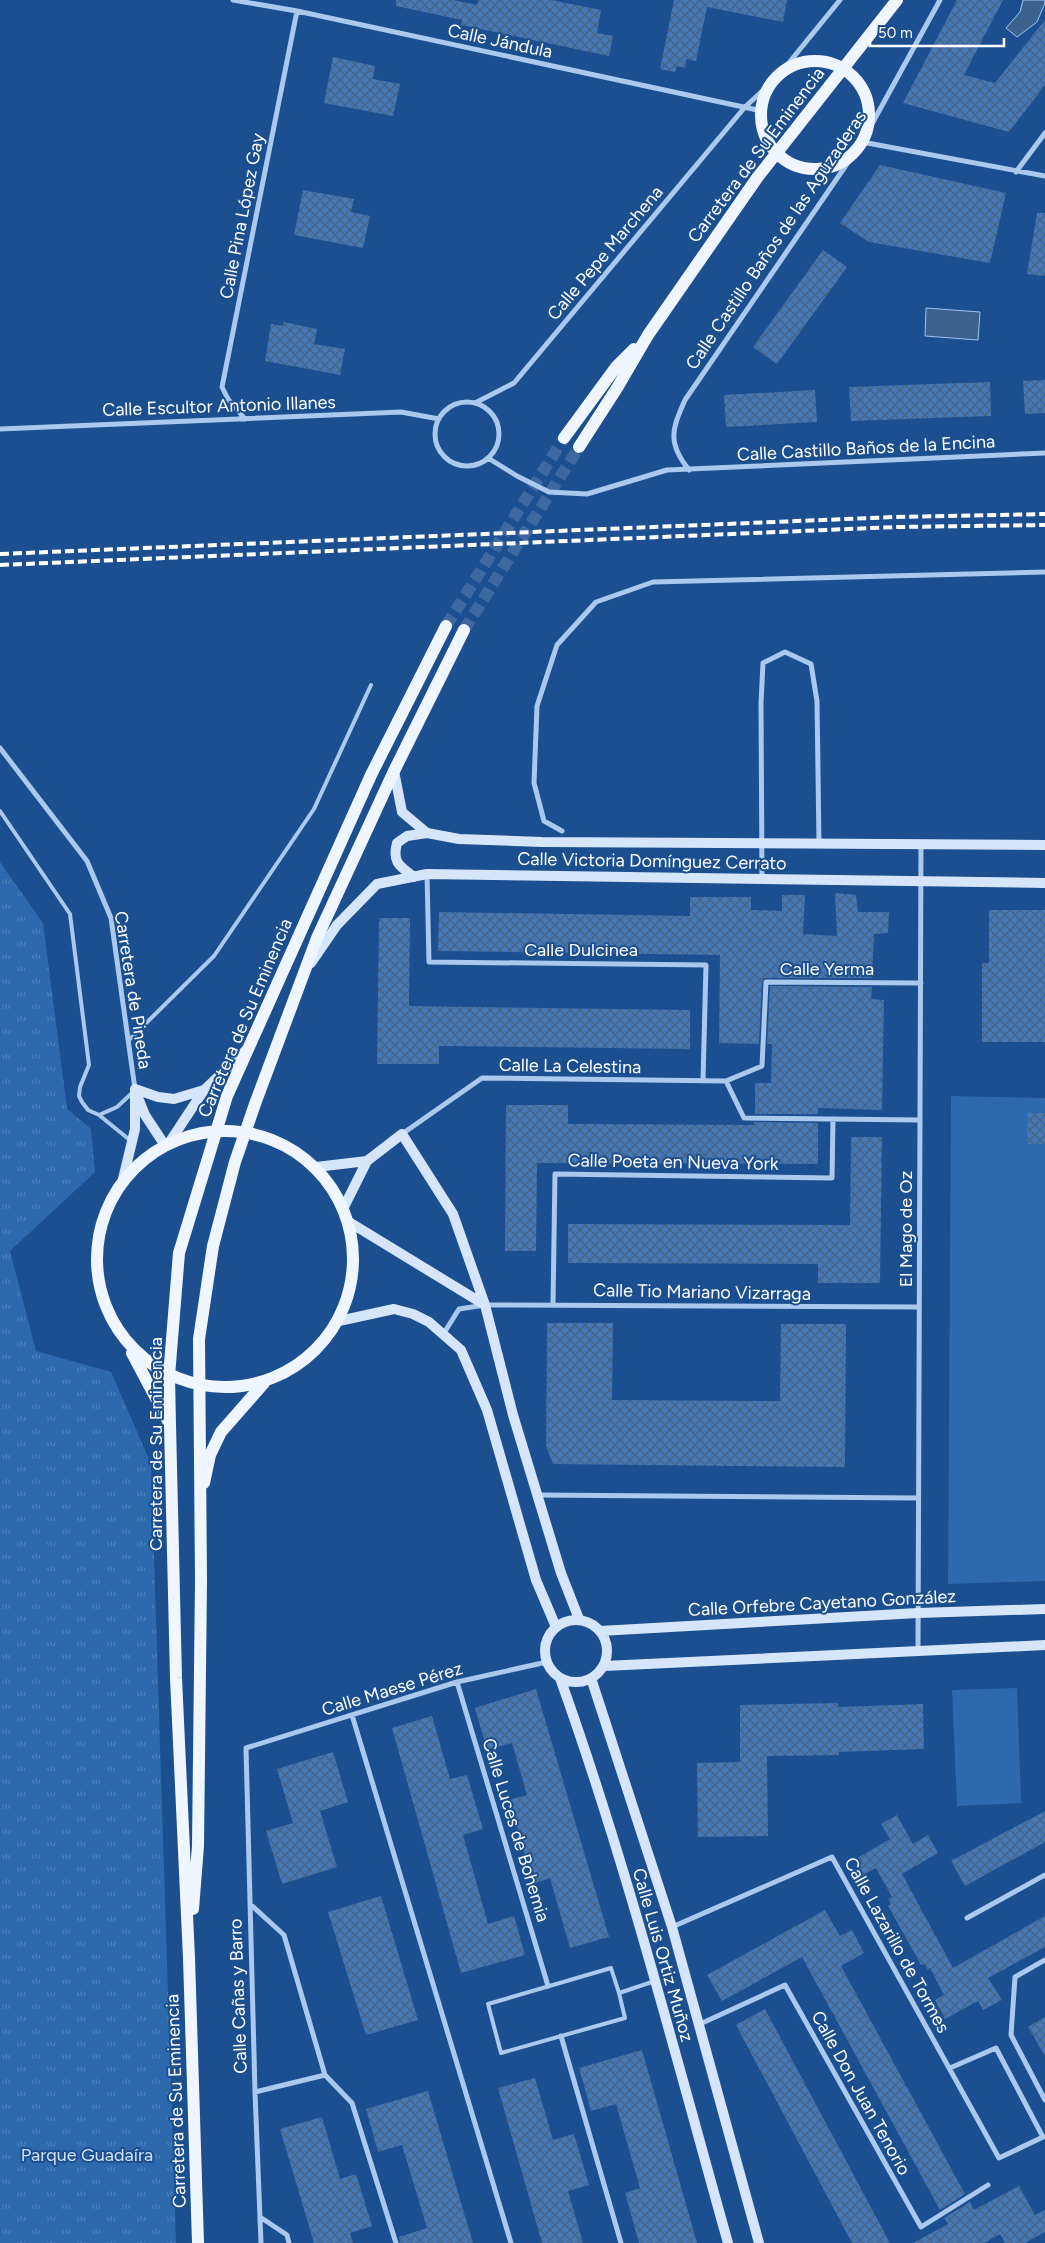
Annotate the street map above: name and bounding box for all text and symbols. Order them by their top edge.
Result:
scale bar [870,15,1004,47]
street label: Calle Jándula [446,19,554,63]
text: 50 m [878,24,913,42]
street label: Carretera de Su Eminencia [683,63,829,247]
street label: Calle Castillo Baños de las Aguzaderas [681,106,871,374]
street label: Calle Pina López Gay [215,131,269,301]
street label: Calle Pepe Marchena [542,181,668,325]
street label: Calle Escultor Antonio Illanes [102,391,336,421]
street label: Calle Castillo Baños de la Encina [736,430,996,466]
street label: Calle Victoria Domínguez Cerrato [517,848,787,874]
street label: Carretera de Pineda [110,910,156,1070]
street label: Carretera de Su Eminencia [193,915,297,1121]
street label: Calle Dulcinea [524,939,638,961]
street label: Calle Yerma [780,958,874,980]
street label: Calle La Celestina [499,1054,641,1078]
street label: Calle Poeta en Nueva York [567,1149,779,1175]
street label: El Mago de Oz [895,1171,917,1287]
street label: Calle Tio Mariano Vizarraga [593,1279,811,1305]
street label: Carretera de Su Eminencia [145,1337,167,1551]
street label: Calle Orfebre Cayetano González [687,1585,957,1621]
street label: Calle Maese Pérez [319,1657,465,1721]
street label: Calle Luces de Bohemia [478,1735,554,1925]
street label: Calle Lazarillo de Tormes [839,1853,955,2037]
street label: Calle Luis Ortiz Muñoz [628,1866,698,2045]
street label: Calle Cañas y Barro [224,1918,252,2074]
street label: Carretera de Su Eminencia [161,1994,191,2208]
street label: Calle Don Juan Tenorio [807,2007,915,2179]
park label: Parque Guadaíra [21,2144,153,2166]

